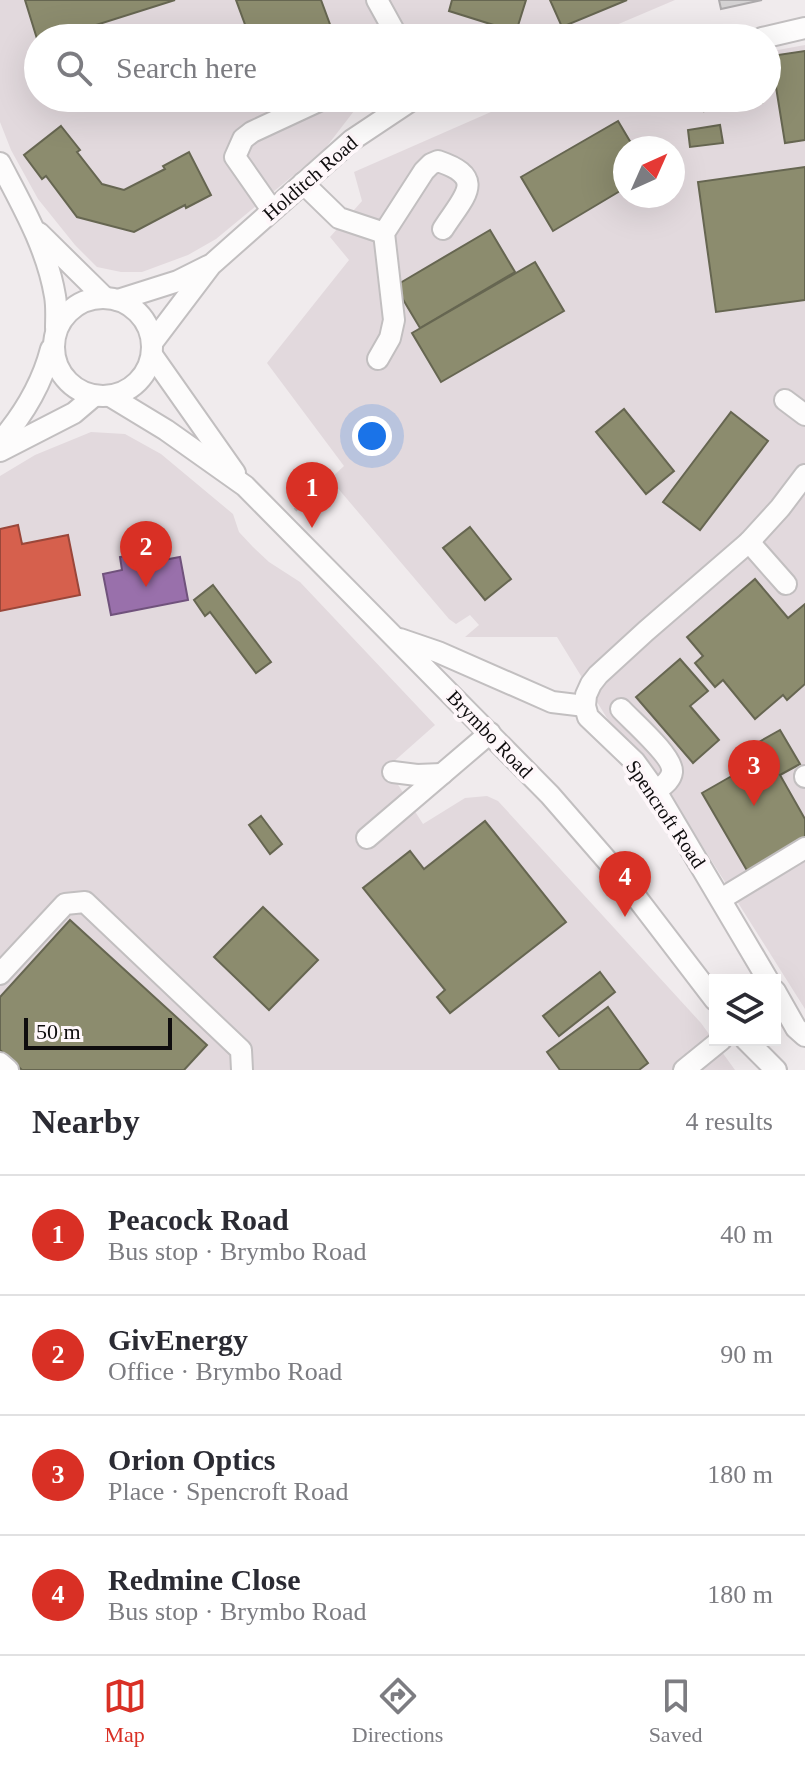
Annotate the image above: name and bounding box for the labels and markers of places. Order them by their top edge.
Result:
pin: 1 [286,462,338,528]
pin: 2 [120,521,172,587]
pin: 3 [728,740,780,806]
pin: 4 [599,851,651,917]

